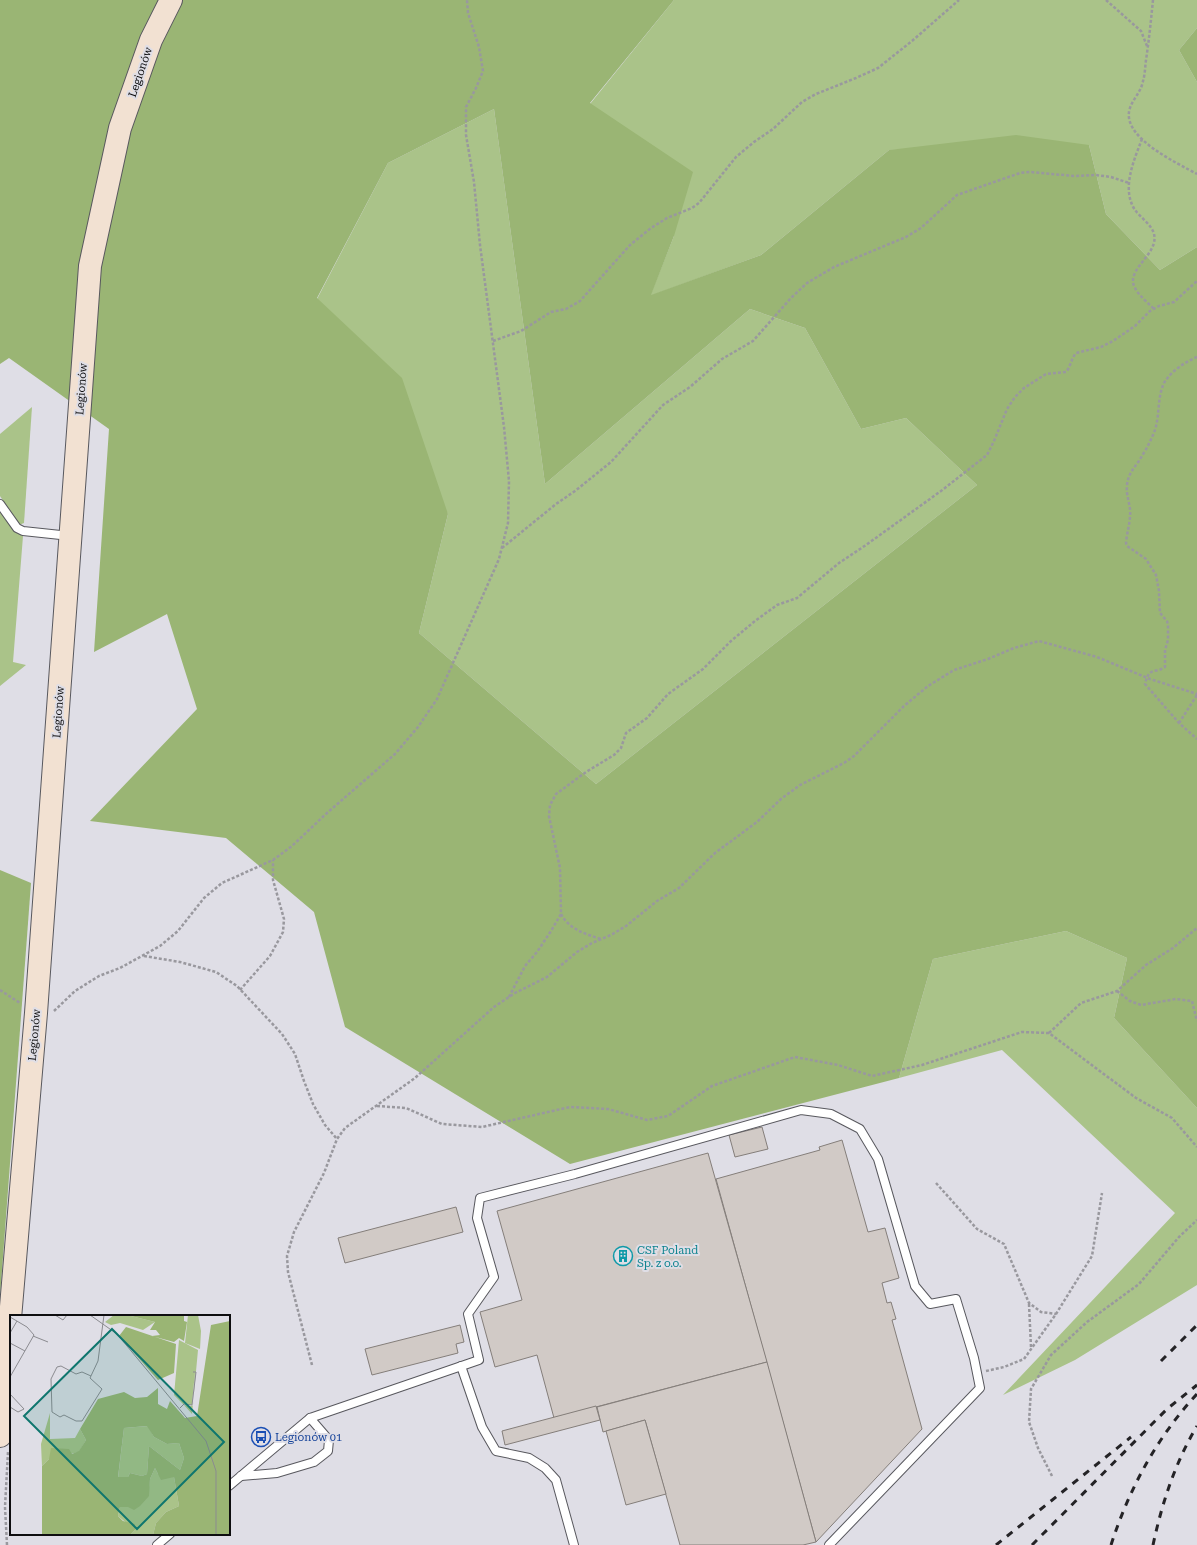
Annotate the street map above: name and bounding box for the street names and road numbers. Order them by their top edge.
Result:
street label: Legionów [126,45,155,99]
street label: Legionów [73,362,90,415]
street label: Legionów [50,685,67,738]
street label: Legionów [26,1008,43,1062]

